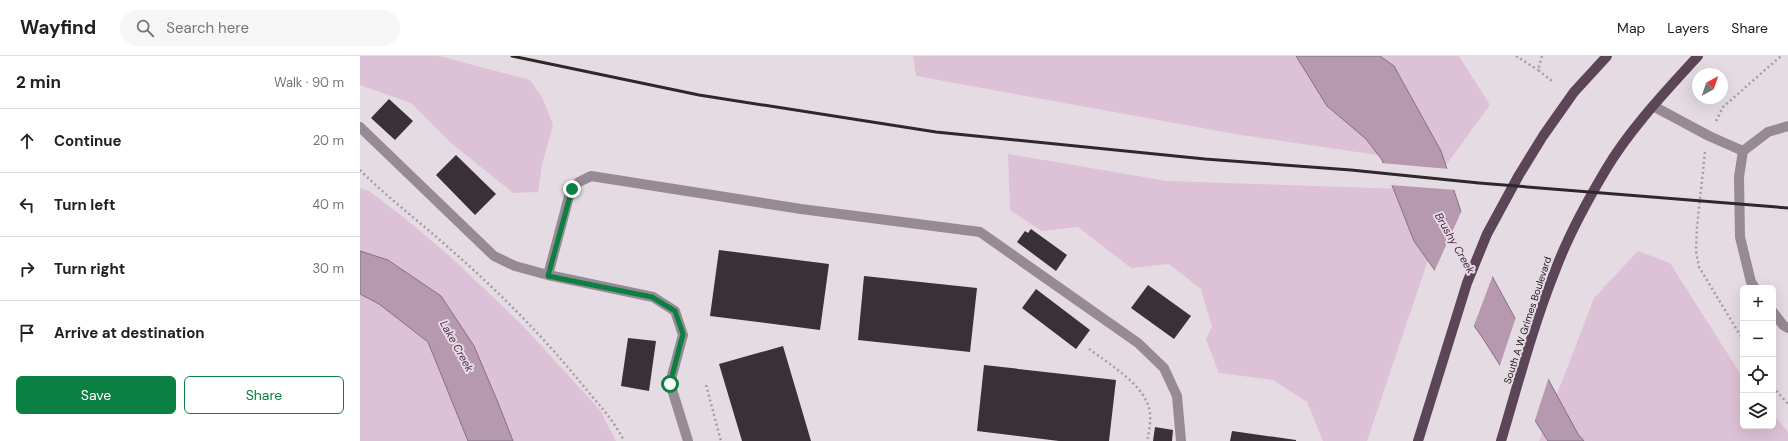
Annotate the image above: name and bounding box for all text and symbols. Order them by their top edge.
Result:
search box [120,10,400,46]
text: Wayfind [20,15,96,40]
icon: search [134,17,156,39]
text: Search here [166,18,249,38]
text: Map [1617,19,1645,37]
text: Layers [1667,19,1709,37]
text: Share [1731,19,1768,37]
north arrow [1692,68,1728,104]
text: 2 min [16,71,61,93]
text: Walk · 90 m [274,74,344,91]
icon: ahead [16,130,38,152]
text: Continue [54,131,122,151]
text: 20 m [313,132,344,149]
route end [563,180,581,198]
icon: left [16,194,38,216]
text: Turn left [54,195,115,215]
text: 40 m [312,196,344,213]
water label: Brushy Creek [1432,210,1478,276]
street label: South A W Grimes Boulevard [1501,255,1554,385]
icon: right [16,258,38,280]
text: Turn right [54,259,125,279]
text: 30 m [312,260,344,277]
map controls [1740,285,1776,429]
button: + [1740,285,1776,321]
water label: Lake Creek [437,318,477,374]
button: − [1740,321,1776,357]
icon: arrive [16,322,38,344]
text: Arrive at destination [54,323,205,343]
button: locate [1740,357,1776,393]
route start [661,375,679,393]
button: Save [16,376,176,414]
button: Share [184,376,344,414]
button: layers [1740,393,1776,429]

